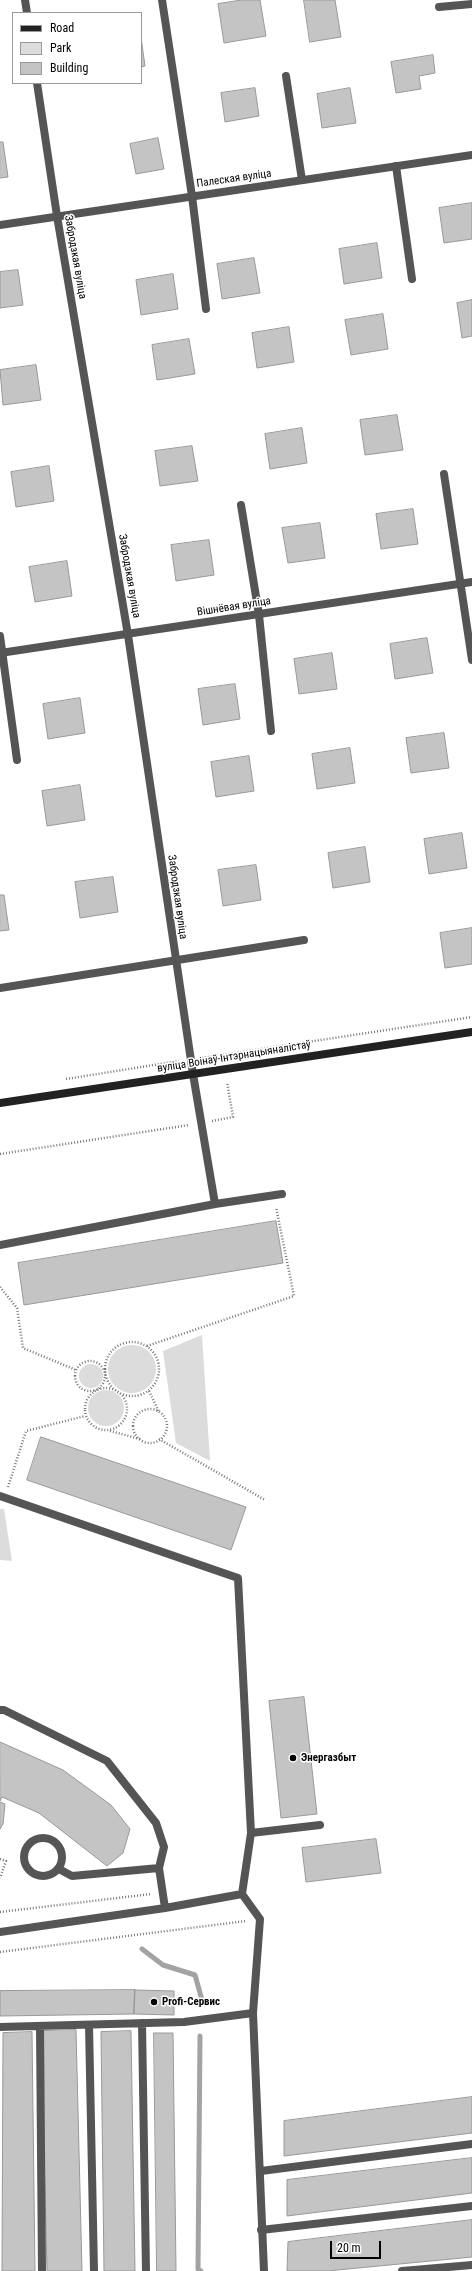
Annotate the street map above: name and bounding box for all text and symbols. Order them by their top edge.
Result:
legend [12,12,142,84]
text: Road [50,21,74,35]
text: Park [50,41,71,55]
text: Building [50,61,88,75]
street label: Палеская вуліца [196,167,272,191]
street label: Забродзкая вуліца [61,214,89,300]
street label: Забродзкая вуліца [115,533,143,619]
street label: Вішнёвая вуліца [196,595,272,619]
street label: Забродзкая вуліца [165,854,189,940]
street label: вуліца Воінаў-Інтэрнацыяналістаў [156,1038,312,1076]
place label: Энергазбыт [301,1751,356,1765]
marker: Энергазбыт [288,1753,298,1763]
place label: Profi-Сервис [162,1995,220,2009]
marker: Profi-Сервис [149,1997,159,2007]
scale bar [332,2233,383,2259]
text: 20 m [337,2241,361,2255]

